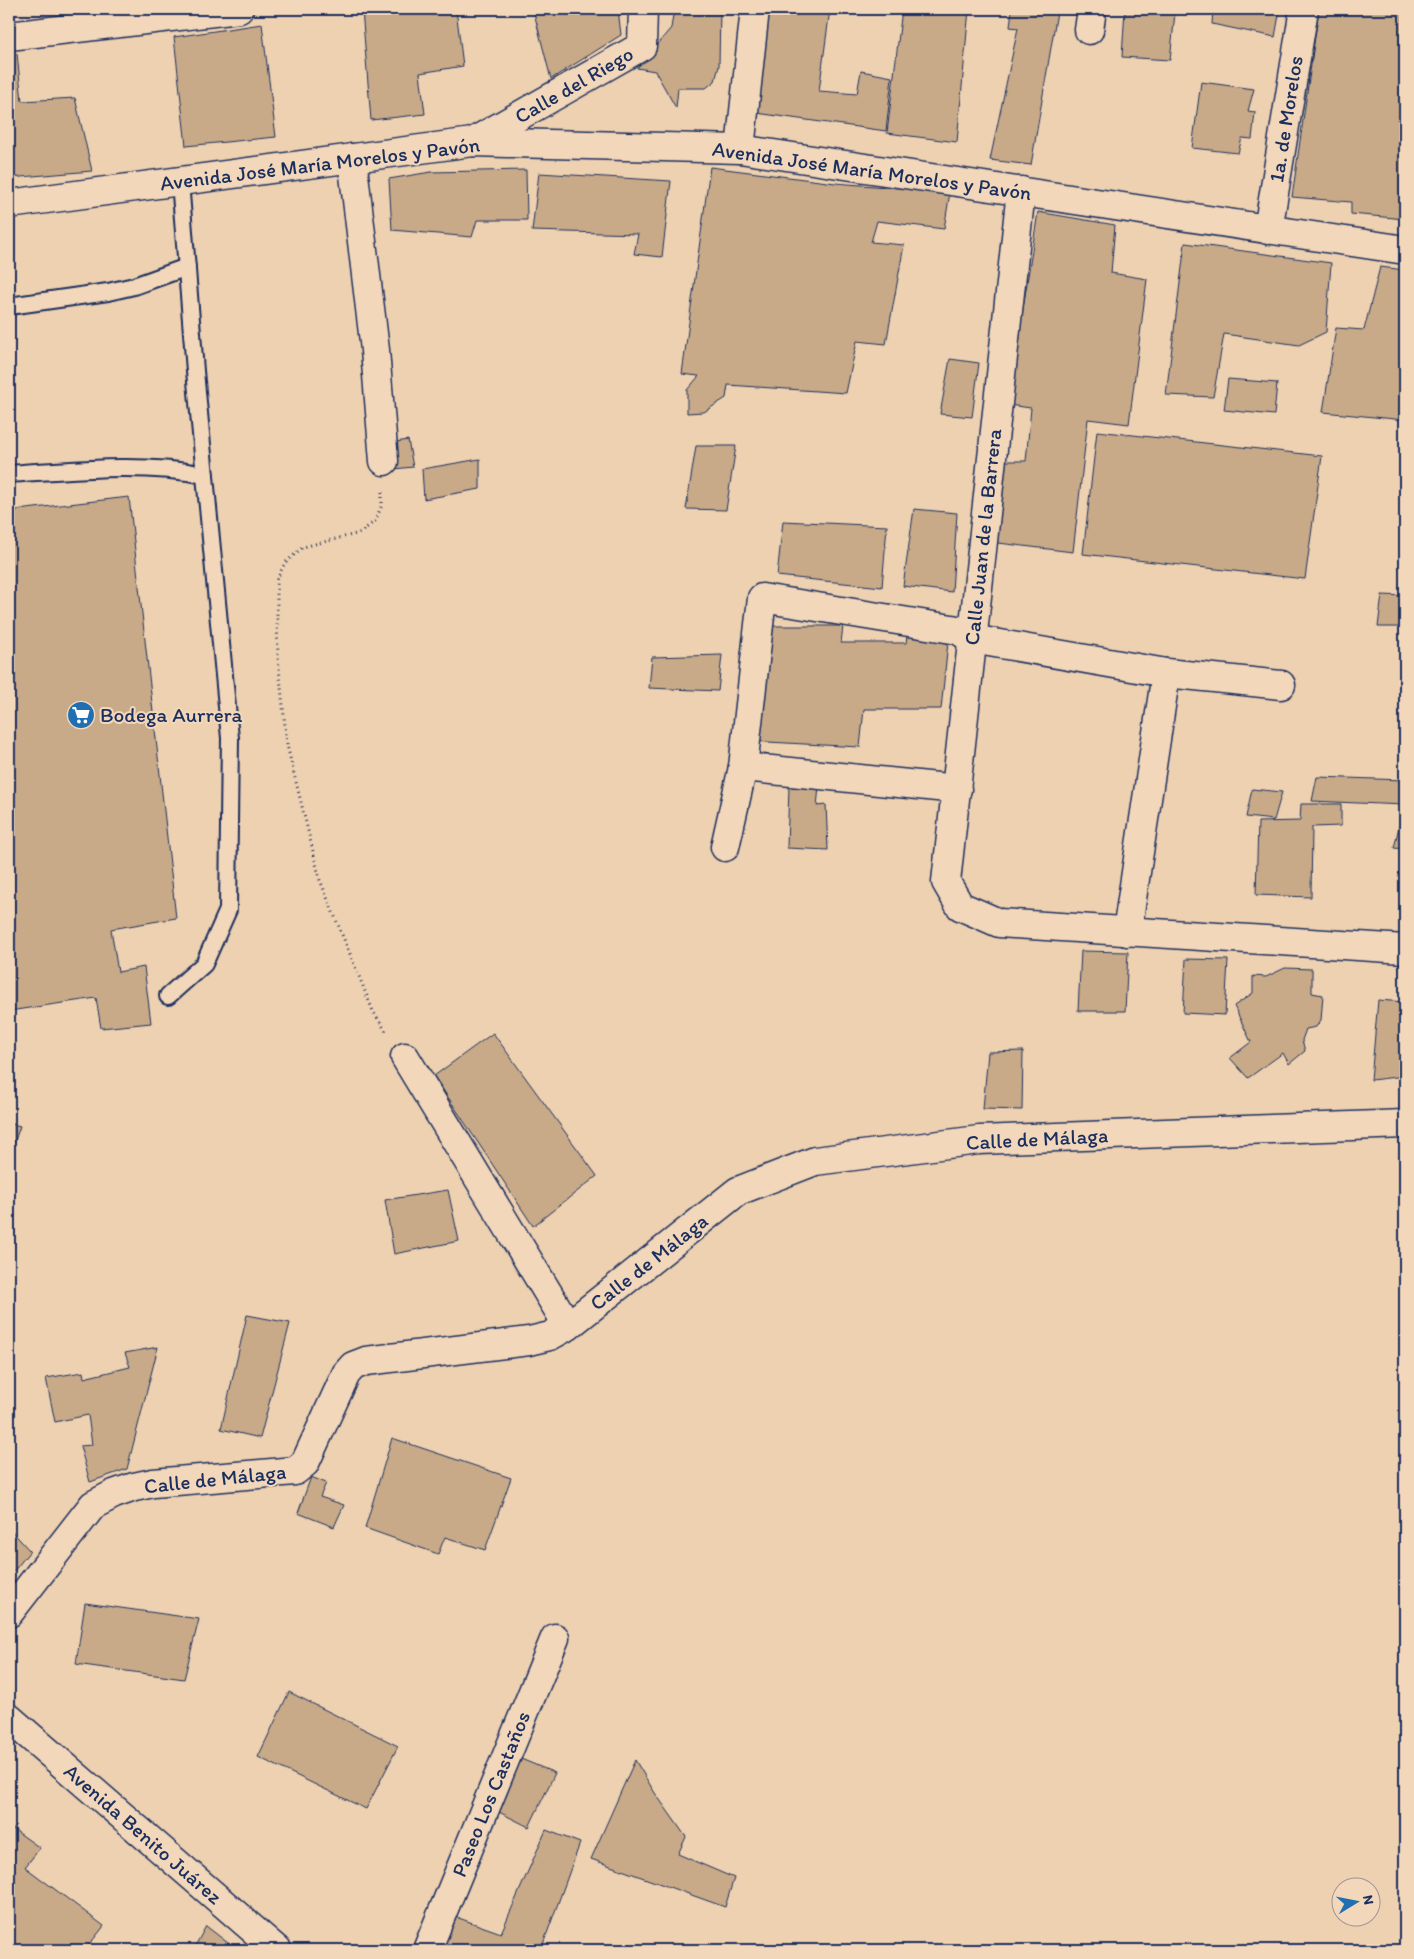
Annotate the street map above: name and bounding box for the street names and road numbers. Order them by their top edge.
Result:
street label: Calle del Riego [510,41,637,129]
street label: 1a. de Morelos [1263,54,1308,184]
street label: Avenida José María Morelos y Pavón [159,131,481,196]
street label: Avenida José María Morelos y Pavón [711,136,1033,205]
street label: Calle Juan de la Barrera [959,427,1006,647]
street label: Calle de Málaga [965,1122,1109,1155]
street label: Calle de Málaga [585,1208,713,1315]
street label: Calle de Málaga [143,1459,287,1498]
street label: Paseo Los Castaños [446,1707,535,1880]
street label: Avenida Benito Juárez [59,1758,228,1909]

